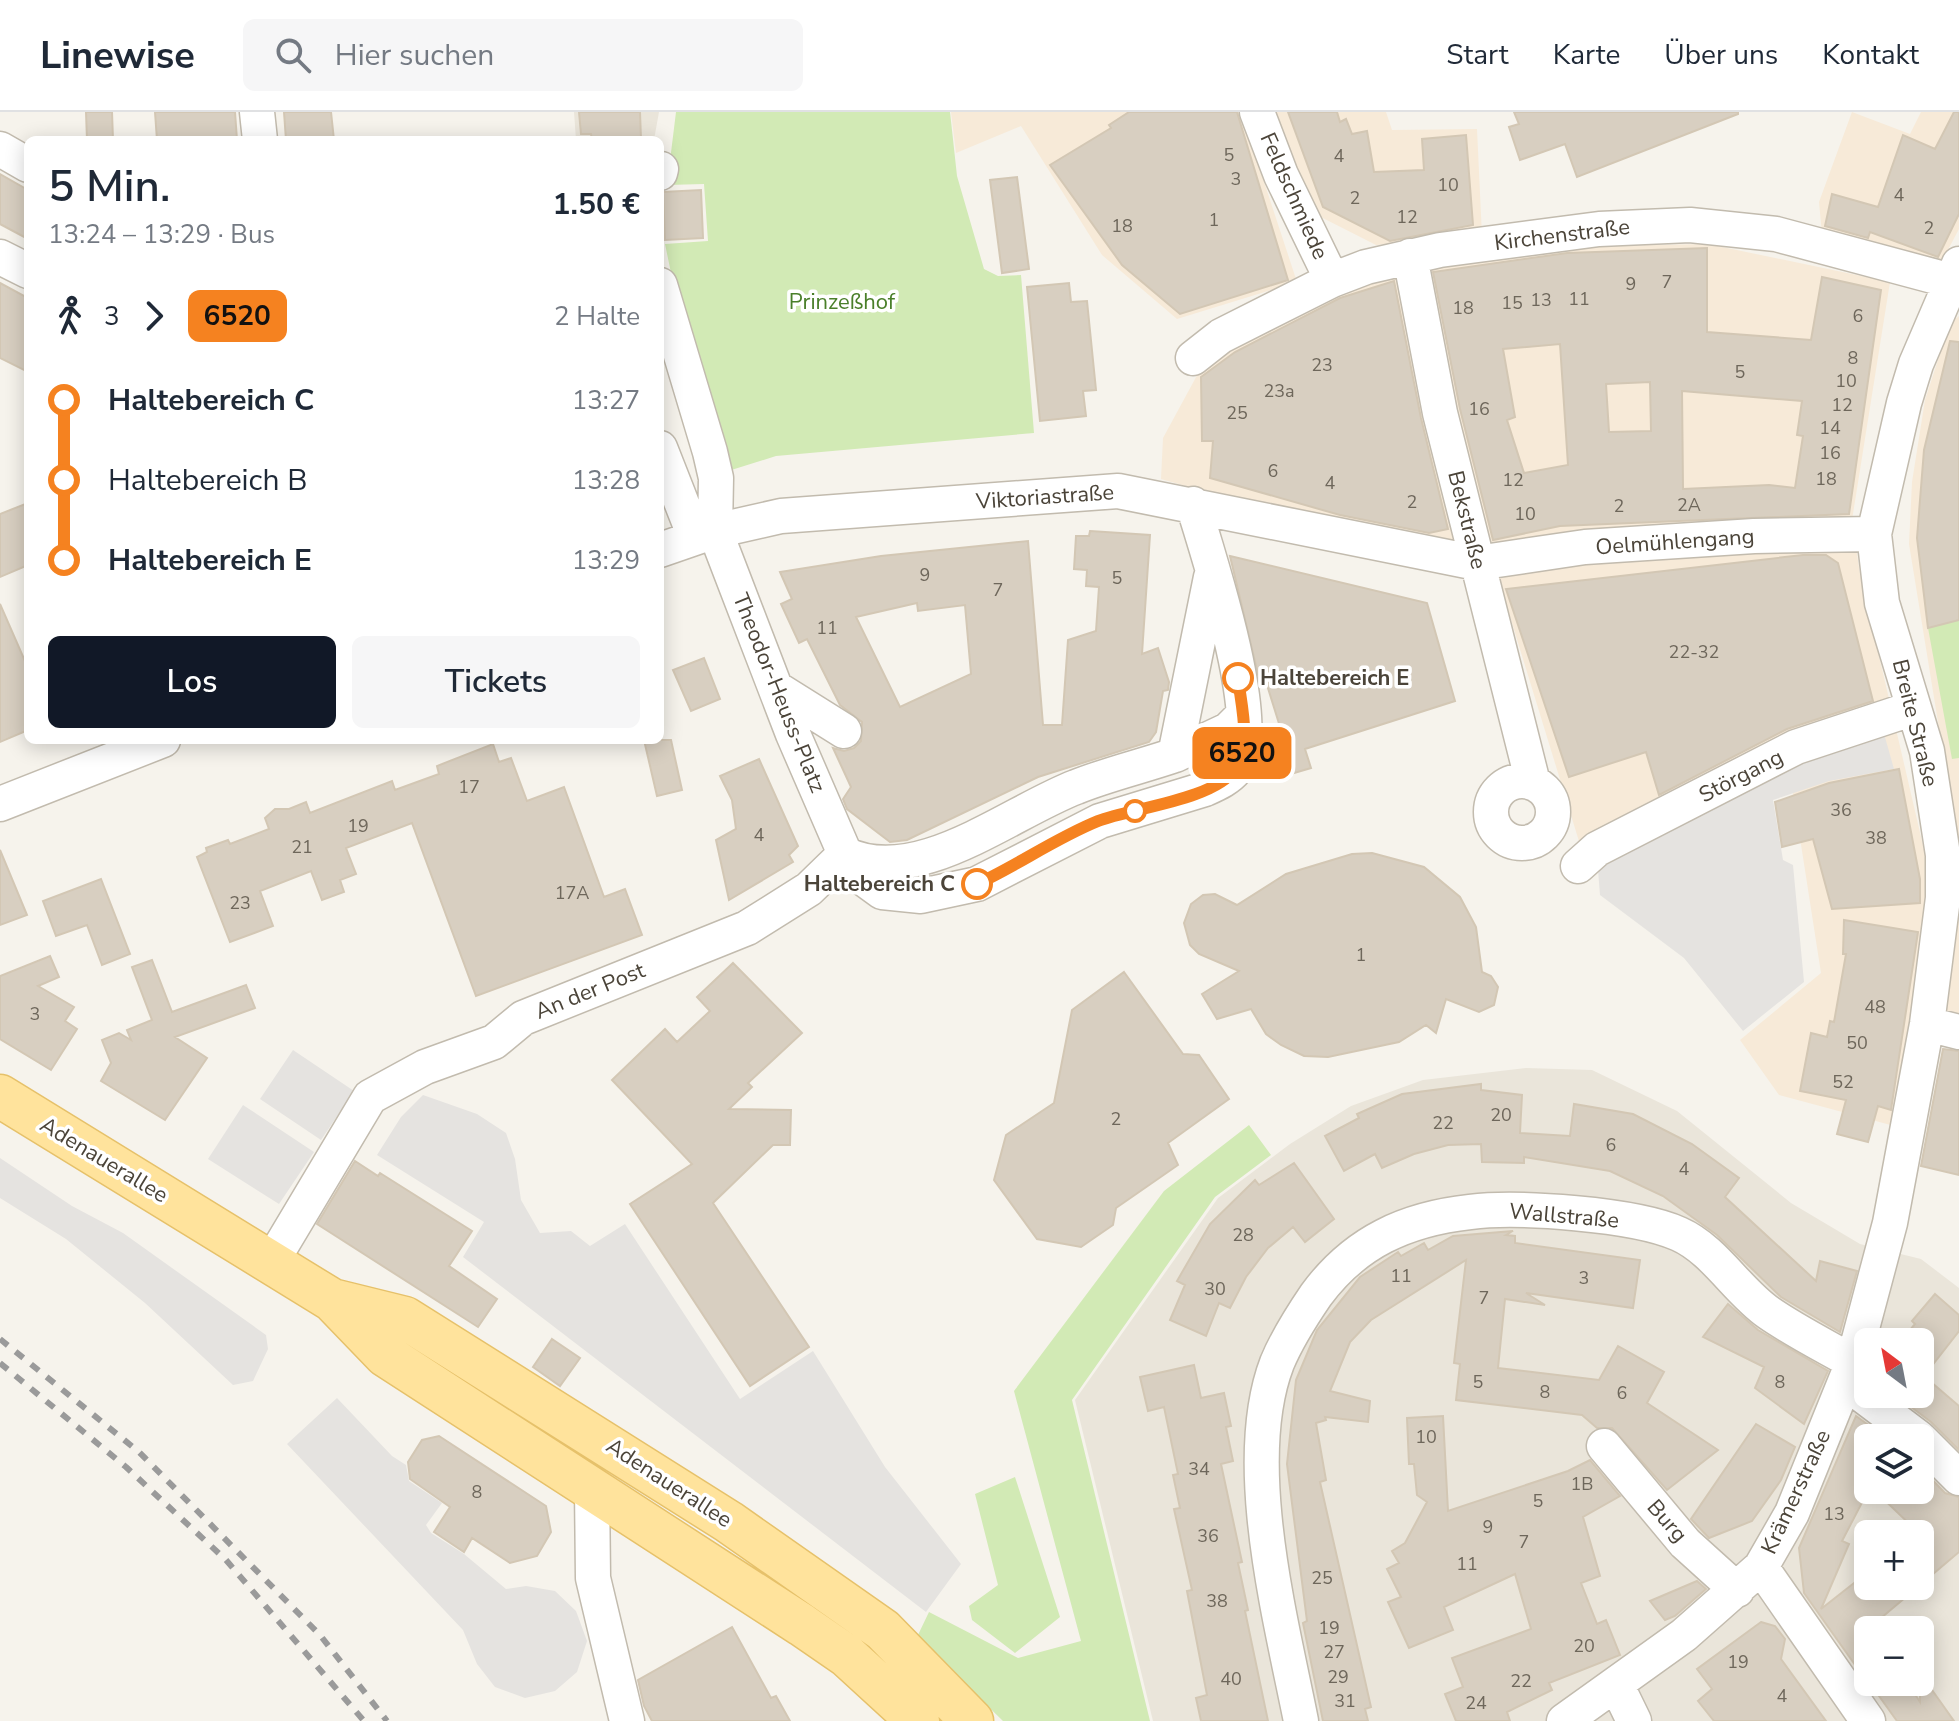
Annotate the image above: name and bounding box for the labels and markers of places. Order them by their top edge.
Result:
marker: Haltebereich E [1223,663,1253,693]
place label: Haltebereich E [1260,663,1409,693]
unlabelled marker [1124,800,1146,822]
place label: Haltebereich C [804,869,955,899]
marker: Haltebereich C [962,869,992,899]

